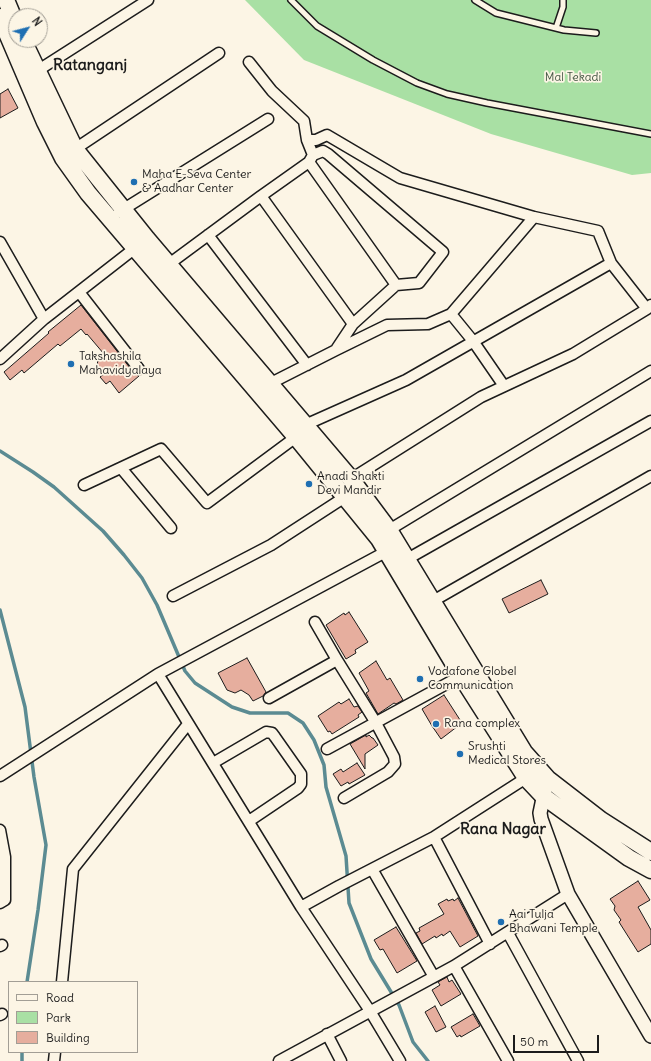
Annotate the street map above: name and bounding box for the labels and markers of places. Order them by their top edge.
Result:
place label: Maha E-Seva Center & Aadhar Center [142,168,251,196]
marker: Maha E-Seva Center & Aadhar Center [129,177,139,187]
place label: Takshashila Mahavidyalaya [79,350,162,378]
marker: Takshashila Mahavidyalaya [66,359,76,369]
place label: Anadi Shakti Devi Mandir [317,470,384,498]
marker: Anadi Shakti Devi Mandir [304,479,314,489]
place label: Vodafone Globel Communication [428,665,516,693]
marker: Vodafone Globel Communication [415,674,425,684]
place label: Rana complex [444,717,520,731]
marker: Rana complex [431,719,441,729]
place label: Srushti Medical Stores [468,740,546,768]
marker: Srushti Medical Stores [455,749,465,759]
place label: Aai Tulja Bhawani Temple [509,908,598,936]
marker: Aai Tulja Bhawani Temple [496,917,506,927]

